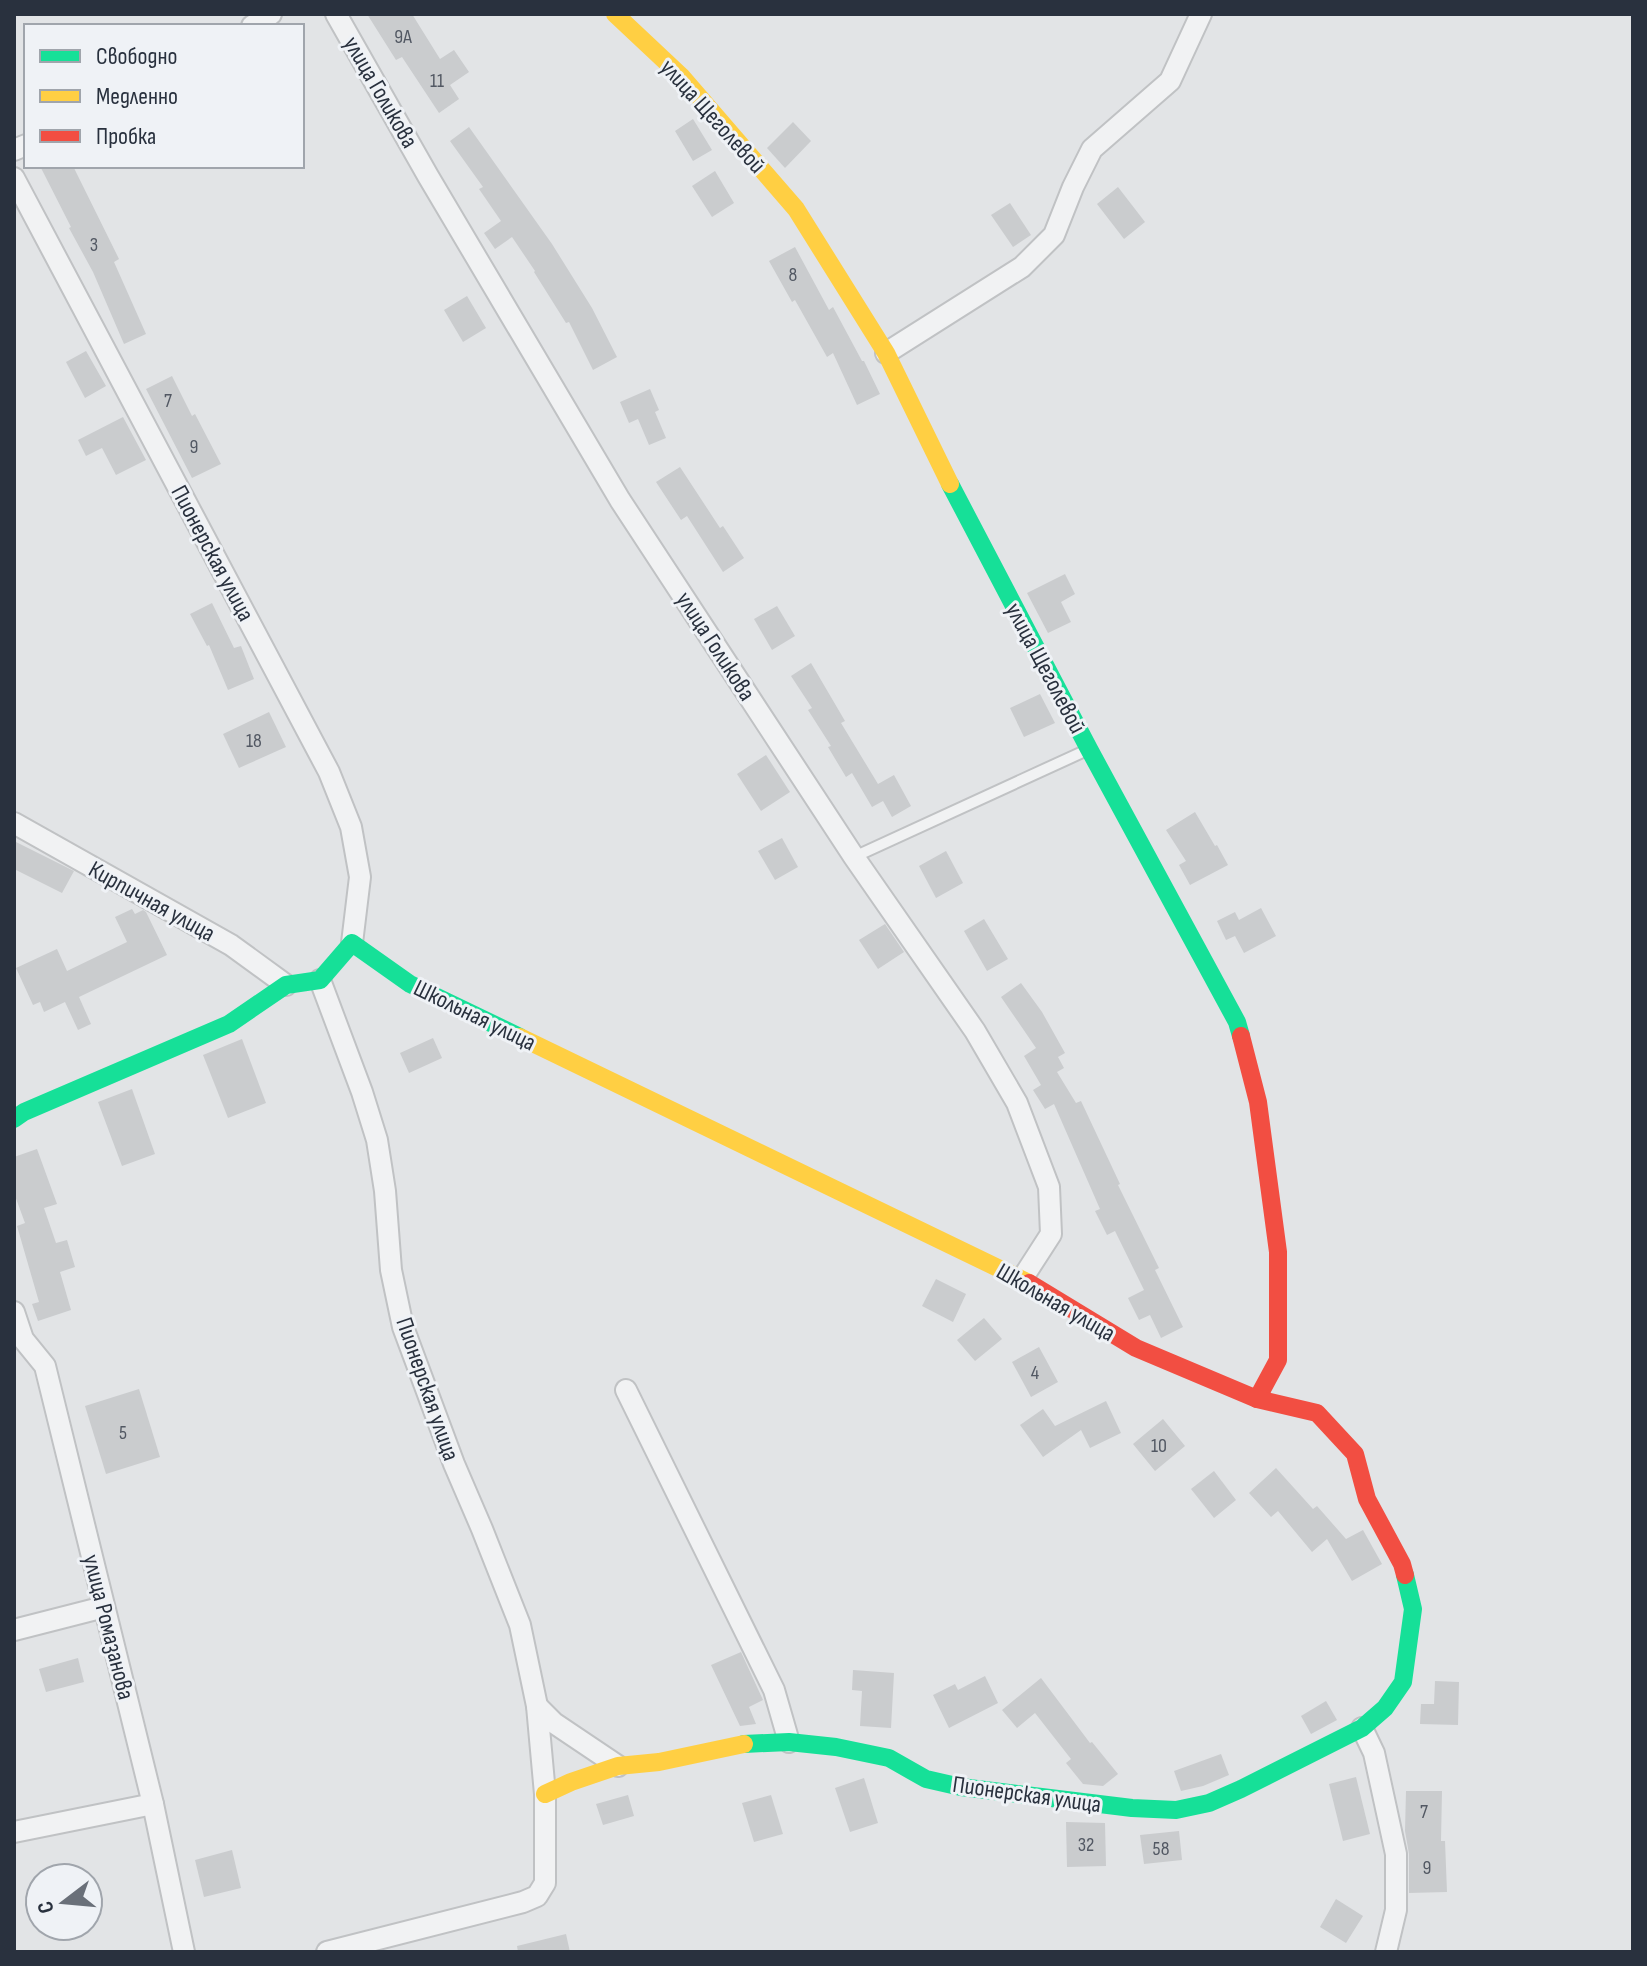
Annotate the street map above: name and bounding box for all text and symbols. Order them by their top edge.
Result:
legend [24,24,304,168]
house number: 9А [394,25,412,49]
street label: улица Голикова [337,31,424,153]
text: Свободно [96,42,177,71]
street label: улица Щеголевой [654,53,771,179]
house number: 11 [430,69,444,93]
text: Медленно [96,82,178,111]
text: Пробка [96,122,156,151]
house number: 3 [90,233,98,257]
house number: 8 [789,263,797,287]
house number: 7 [164,389,172,413]
house number: 9 [190,435,198,459]
street label: Пионерская улица [165,480,260,626]
street label: улица Голикова [670,586,762,706]
street label: улица Щеголевой [999,598,1092,739]
house number: 18 [246,729,262,753]
street label: Кирпичная улица [84,855,220,948]
street label: Школьная улица [409,973,541,1057]
street label: Школьная улица [991,1257,1120,1348]
street label: Пионерская улица [389,1314,466,1465]
house number: 4 [1031,1361,1039,1385]
house number: 5 [119,1421,127,1445]
house number: 10 [1151,1434,1167,1458]
street label: улица Ромазанова [76,1551,141,1703]
street label: Пионерская улица [951,1770,1103,1819]
house number: 7 [1420,1800,1428,1824]
house number: 32 [1078,1833,1094,1857]
house number: 58 [1153,1837,1169,1861]
house number: 9 [1423,1856,1431,1880]
north arrow [24,1862,104,1942]
text: С [32,1898,61,1916]

